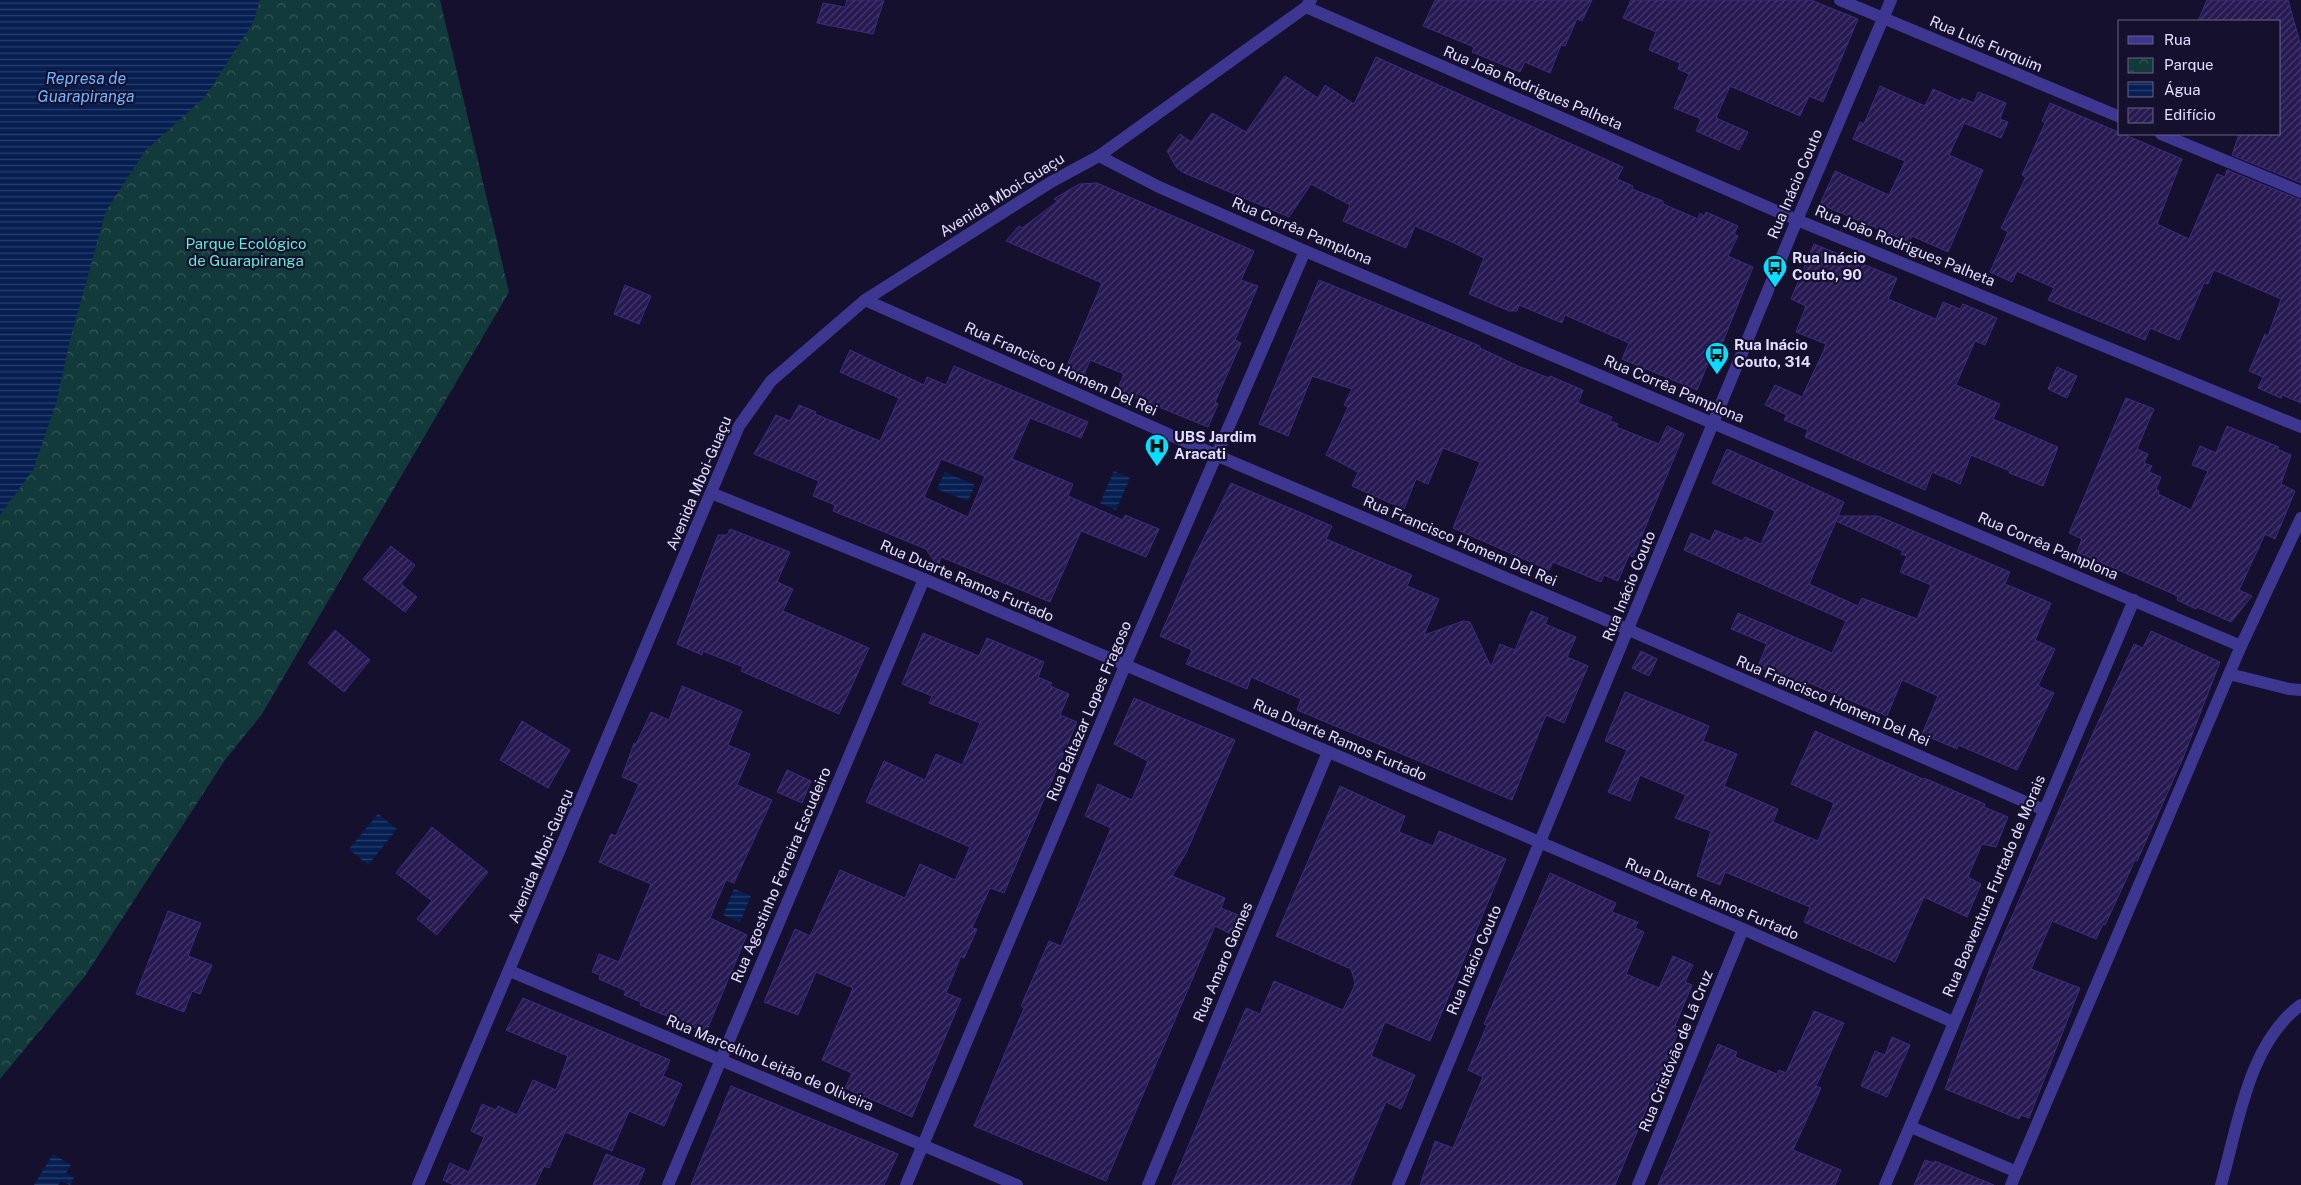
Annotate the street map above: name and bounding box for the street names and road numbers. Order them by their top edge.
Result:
street label: Rua Luís Furquim [1927,12,2045,75]
street label: Rua João Rodrigues Palheta [1441,42,1625,133]
street label: Rua Inácio Couto [1764,127,1825,241]
street label: Avenida Mboi-Guaçu [936,149,1067,240]
street label: Rua Corrêa Pamplona [1230,193,1375,268]
street label: Rua João Rodrigues Palheta [1813,202,1998,290]
street label: Rua Francisco Homem Del Rei [962,318,1160,419]
street label: Rua Corrêa Pamplona [1602,351,1747,426]
street label: Avenida Mboi-Guaçu [663,413,734,552]
street label: Rua Francisco Homem Del Rei [1361,492,1560,589]
street label: Rua Corrêa Pamplona [1976,508,2121,583]
street label: Rua Inácio Couto [1599,528,1658,643]
street label: Rua Duarte Ramos Furtado [878,536,1057,625]
street label: Rua Baltazar Lopes Fragoso [1043,618,1134,803]
street label: Rua Francisco Homem Del Rei [1734,652,1933,749]
street label: Rua Duarte Ramos Furtado [1251,695,1430,784]
street label: Rua Agostinho Ferreira Escudeiro [727,764,834,985]
street label: Rua Boaventura Furtado de Morais [1939,772,2048,999]
street label: Avenida Mboi-Guaçu [505,786,576,925]
street label: Rua Duarte Ramos Furtado [1623,854,1802,943]
street label: Rua Amaro Gomes [1190,899,1256,1024]
street label: Rua Inácio Couto [1443,903,1504,1017]
street label: Rua Cristóvão de Lã Cruz [1635,967,1716,1134]
street label: Rua Marcelino Leitão de Oliveira [664,1011,876,1114]

